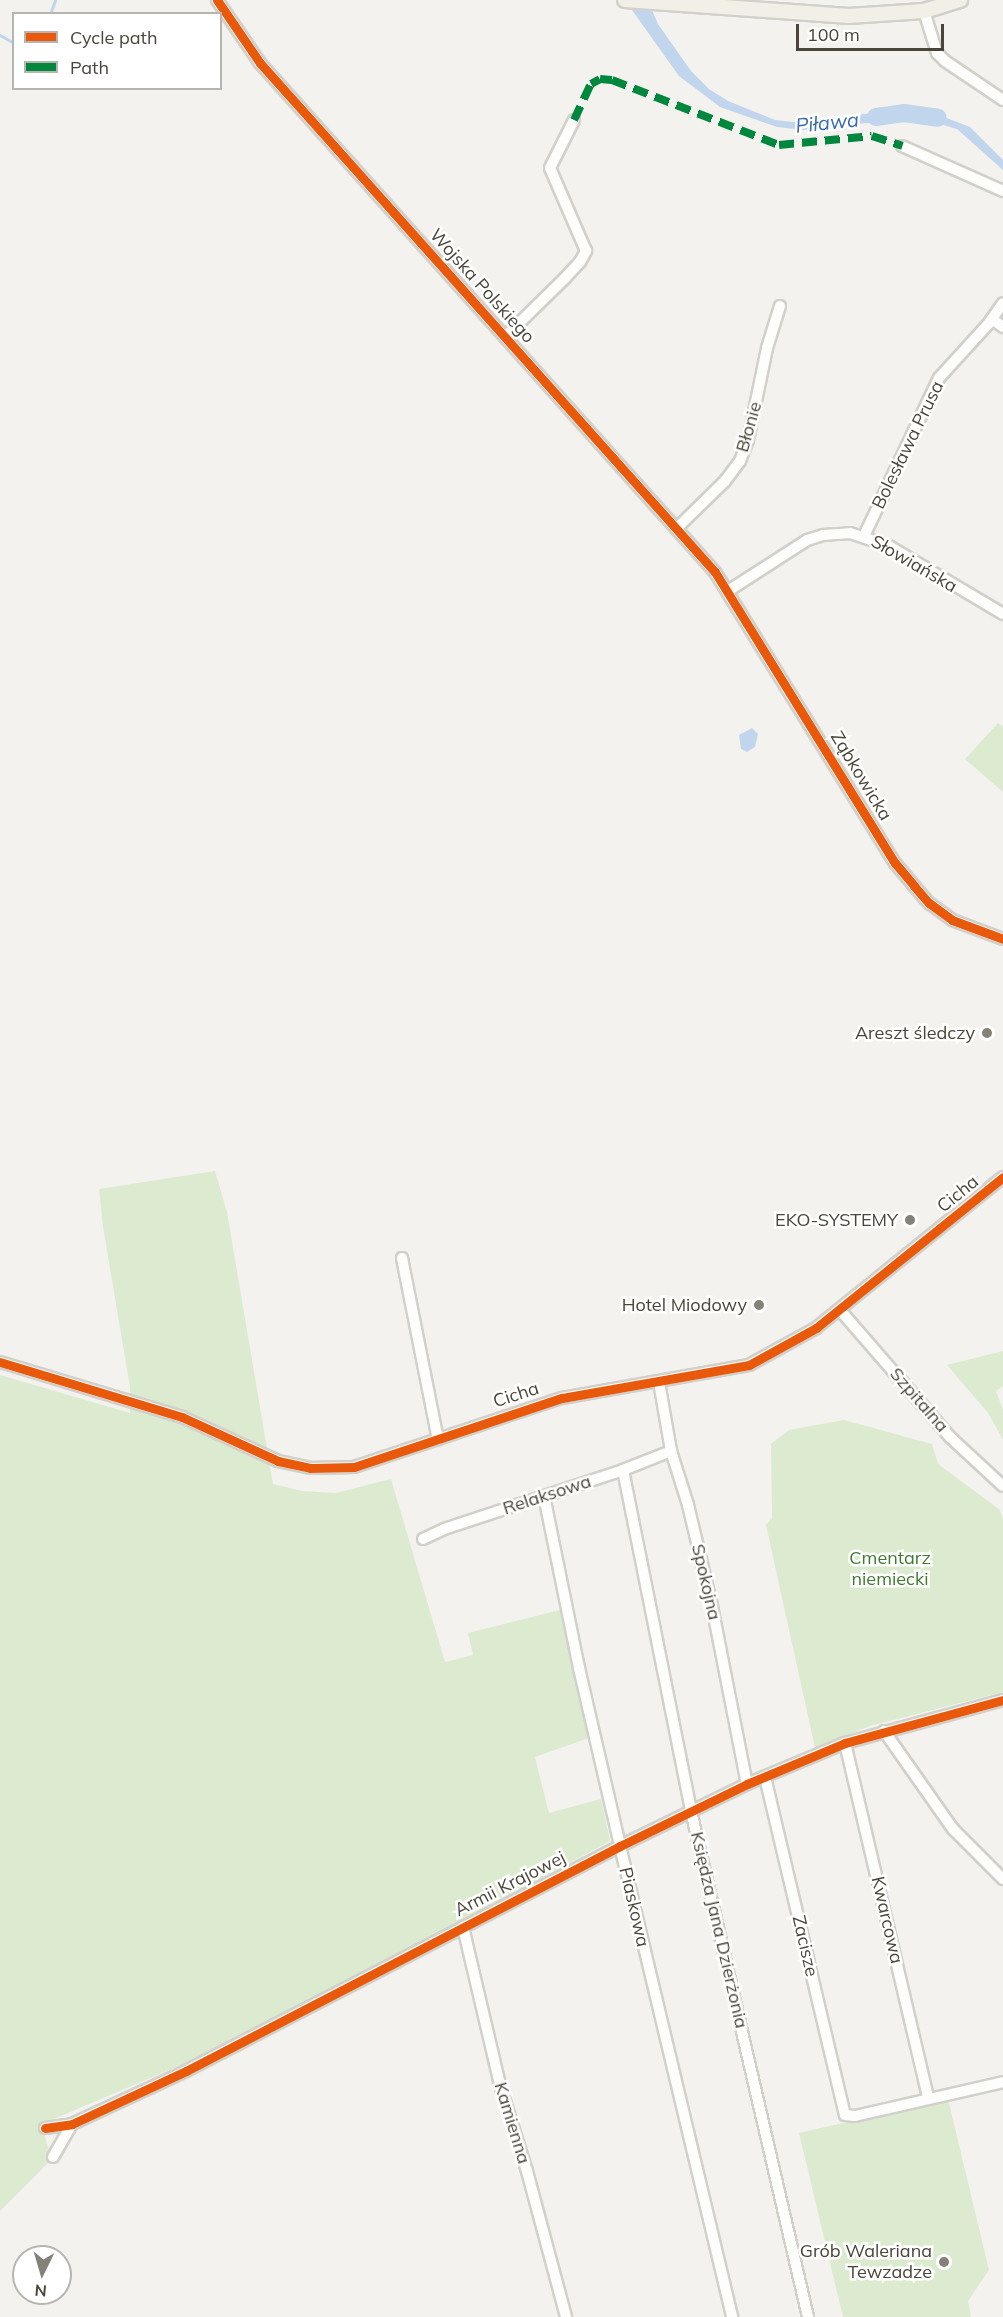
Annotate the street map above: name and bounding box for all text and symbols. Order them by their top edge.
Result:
legend [12,12,222,90]
scale bar [799,12,948,50]
text: 100 m [807,23,860,46]
text: Cycle path [70,26,157,49]
text: Path [70,56,109,79]
water label: Piława [794,107,860,137]
street label: Wojska Polskiego [425,224,539,348]
street label: Bolesława Prusa [868,378,948,512]
street label: Błonie [732,399,766,455]
street label: Słowiańska [867,531,961,597]
street label: Ząbkowicka [826,728,896,824]
place label: Areszt śledczy [855,1022,975,1044]
marker: Areszt śledczy [980,1026,994,1040]
street label: Cicha [933,1171,983,1217]
place label: EKO-SYSTEMY [775,1209,898,1231]
marker: EKO-SYSTEMY [903,1213,917,1227]
place label: Hotel Miodowy [622,1294,747,1316]
marker: Hotel Miodowy [752,1298,766,1312]
street label: Szpitalna [885,1363,953,1437]
street label: Cicha [490,1377,542,1413]
street label: Relaksowa [500,1471,594,1519]
street label: Spokojna [687,1542,725,1622]
park label: Cmentarz niemiecki [849,1548,931,1590]
street label: Księdza Jana Dzierżonia [686,1830,752,2030]
street label: Armii Krajowej [451,1847,569,1921]
street label: Piaskowa [614,1865,654,1949]
street label: Kwarcowa [866,1874,908,1966]
street label: Zacisze [787,1913,823,1979]
street label: Kamienna [489,2080,535,2166]
place label: Grób Waleriana Tewzadze [800,2241,932,2284]
north arrow [12,2245,72,2305]
marker: Grób Waleriana Tewzadze [937,2255,951,2269]
text: N [34,2280,48,2301]

